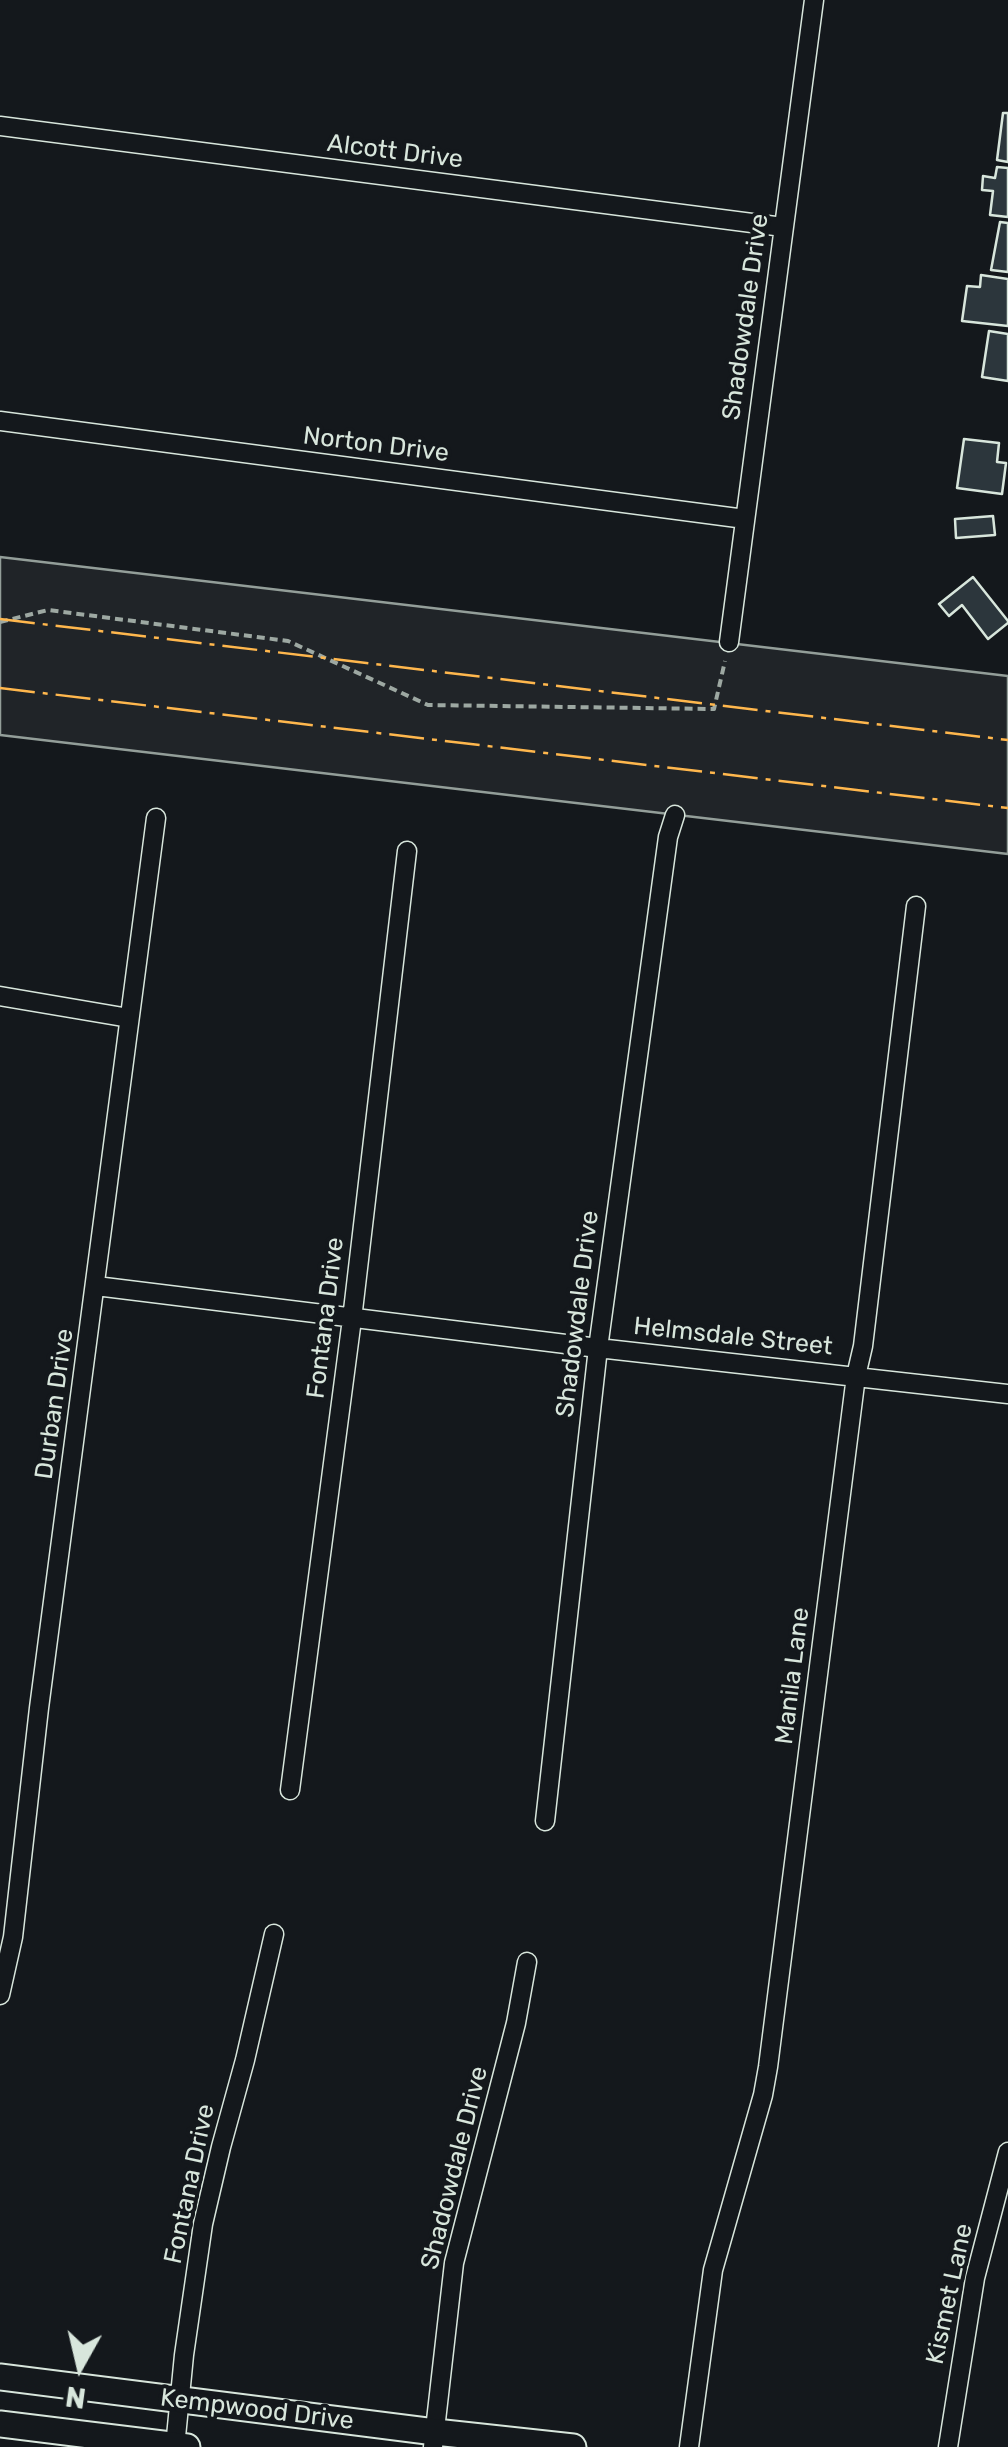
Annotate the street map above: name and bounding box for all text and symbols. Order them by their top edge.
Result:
street label: Alcott Drive [325,129,465,175]
street label: Shadowdale Drive [717,212,775,422]
street label: Norton Drive [301,421,451,469]
street label: Shadowdale Drive [550,1209,606,1419]
street label: Fontana Drive [301,1236,351,1400]
street label: Helmsdale Street [632,1312,834,1362]
street label: Durban Drive [30,1327,80,1481]
street label: Manila Lane [770,1606,816,1746]
street label: Shadowdale Drive [415,2063,495,2273]
street label: Fontana Drive [158,2101,222,2267]
street label: Kismet Lane [920,2221,980,2367]
north arrow [30,2317,130,2417]
text: N [63,2379,88,2415]
street label: Kempwood Drive [159,2383,355,2437]

